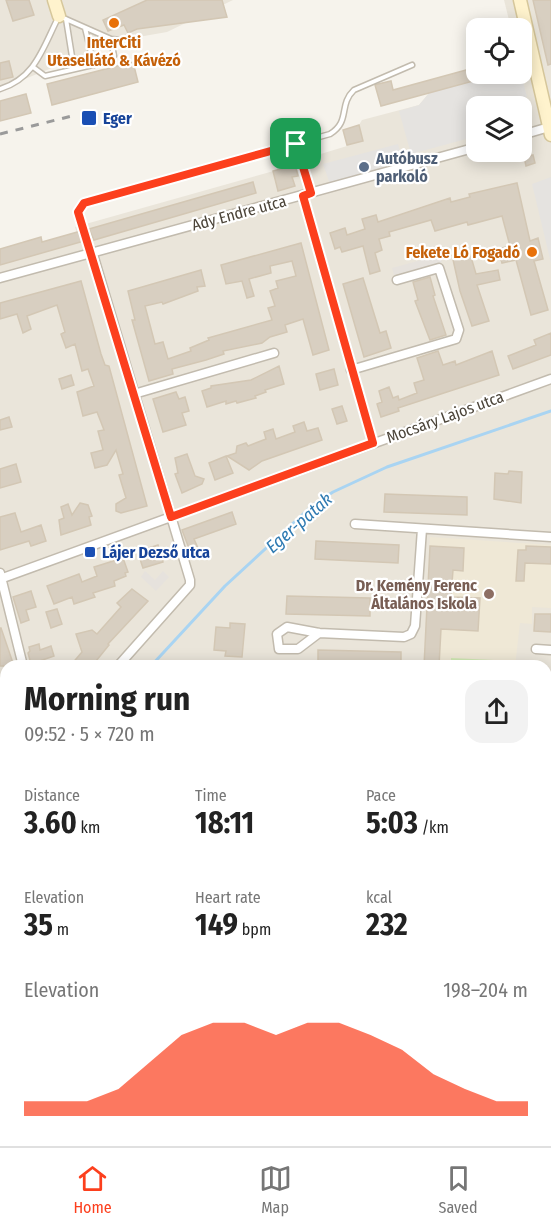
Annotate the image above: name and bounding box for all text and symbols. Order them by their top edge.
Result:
marker: InterCiti Utasellátó & Kávézó [107,16,121,30]
map controls [466,18,532,162]
button: locate [466,18,532,84]
place label: InterCiti Utasellátó & Kávézó [47,33,181,70]
button: layers [466,96,532,162]
marker: Eger [80,109,98,127]
place label: Eger [103,109,132,128]
pin [270,118,321,169]
icon: arrive [279,127,312,160]
place label: Autóbusz parkoló [375,149,438,186]
marker: Autóbusz parkoló [357,160,371,174]
street label: Ady Endre utca [190,191,288,235]
place label: Fekete Ló Fogadó [406,243,520,262]
marker: Fekete Ló Fogadó [525,245,539,259]
street label: Mocsáry Lajos utca [384,387,506,447]
water label: Eger-patak [261,488,337,558]
place label: Lájer Dezső utca [102,543,210,562]
marker: Lájer Dezső utca [83,545,97,559]
place label: Dr. Kemény Ferenc Általános Iskola [356,576,477,613]
marker: Dr. Kemény Ferenc Általános Iskola [482,587,496,601]
text: Morning run [24,679,190,719]
button: share [465,680,528,743]
text: 09:52 · 5 × 720 m [24,722,155,746]
text: Distance [24,786,80,805]
text: Time [195,786,227,805]
text: Pace [366,786,396,805]
text: 3.60 [24,805,77,841]
text: 18:11 [195,805,254,841]
text: 5:03 [366,805,418,841]
text: km [77,818,100,837]
text: /km [418,818,449,837]
text: Elevation [24,888,84,907]
text: Heart rate [195,888,261,907]
text: kcal [366,888,392,907]
text: 35 [24,907,53,943]
text: 149 [195,907,238,943]
text: 232 [366,907,408,943]
text: m [53,920,69,939]
text: bpm [238,920,271,939]
text: Elevation [24,978,99,1002]
text: 198–204 m [443,978,528,1002]
tab: Home [73,1162,112,1217]
tab: Map [259,1162,292,1217]
tab: Saved [438,1162,478,1217]

